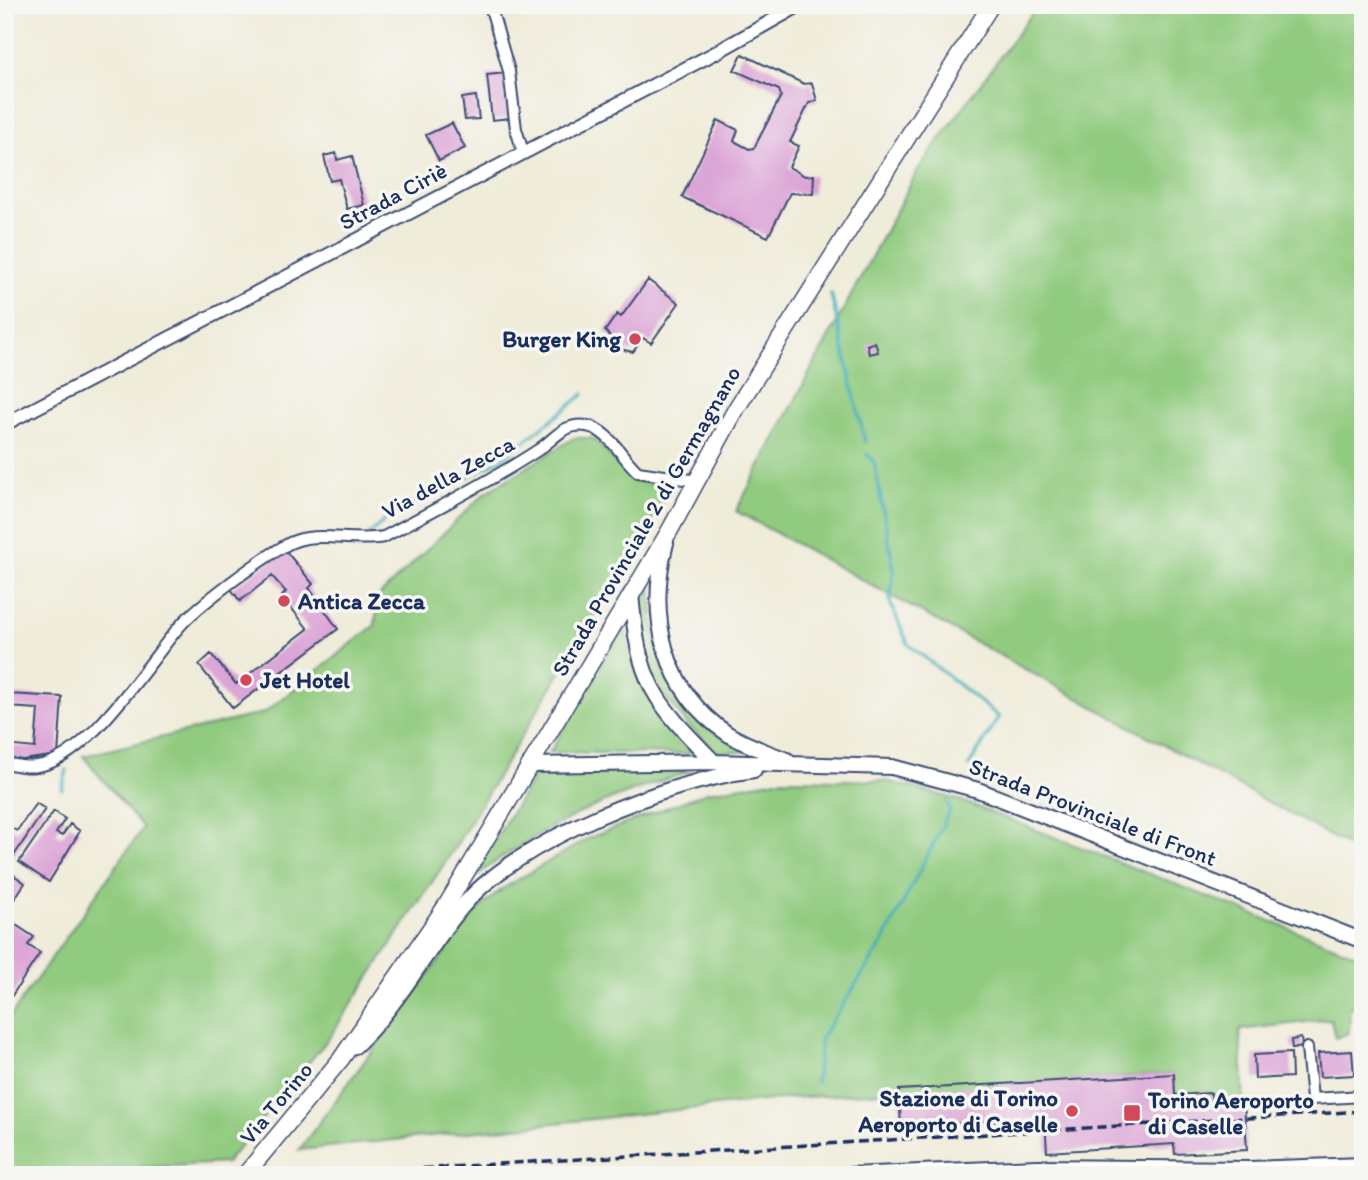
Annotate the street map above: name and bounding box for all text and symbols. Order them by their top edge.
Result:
street label: Strada Ciriè [334,156,452,236]
place label: Burger King [502,325,622,353]
marker: Burger King [627,331,643,347]
street label: Strada Provinciale 2 di Germagnano [545,361,747,681]
street label: Via della Zecca [377,429,519,525]
place label: Antica Zecca [297,587,426,615]
marker: Antica Zecca [276,593,292,609]
place label: Jet Hotel [259,666,350,694]
marker: Jet Hotel [238,672,254,688]
street label: Strada Provinciale di Front [965,752,1221,872]
street label: Via Torino [233,1056,319,1150]
place label: Stazione di Torino Aeroporto di Caselle [857,1084,1058,1138]
place label: Torino Aeroporto di Caselle [1147,1086,1314,1140]
marker: Stazione di Torino Aeroporto di Caselle [1064,1103,1080,1119]
marker: Torino Aeroporto di Caselle [1122,1103,1142,1123]

